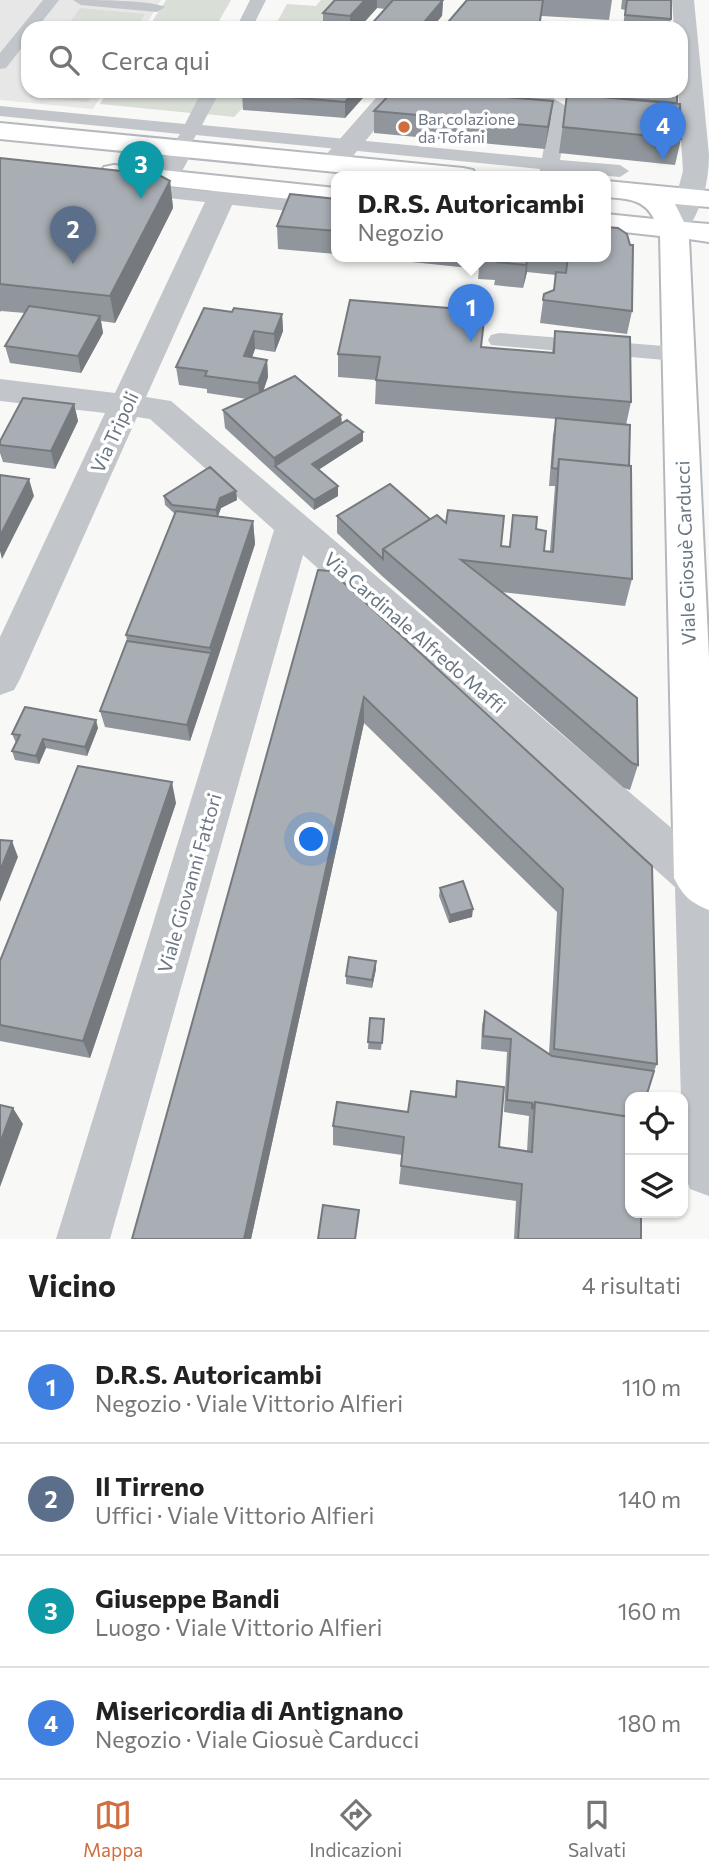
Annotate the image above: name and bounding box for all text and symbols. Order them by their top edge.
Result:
search box [21,21,688,98]
icon: search [45,41,83,79]
text: Cerca qui [101,44,210,75]
pin: 4 [640,102,686,160]
place label: Bar colazione da Tofani [418,109,515,146]
marker: Bar colazione da Tofani [396,119,412,135]
pin: 3 [118,141,164,199]
popup [331,171,611,262]
text: D.R.S. Autoricambi [358,187,584,218]
pin: 2 [50,206,96,264]
text: Negozio [358,218,444,246]
pin: 1 [448,284,494,342]
street label: Via Tripoli [85,388,143,476]
street label: Viale Giosuè Carducci [670,460,700,646]
street label: Via Cardinale Alfredo Maffi [320,547,510,717]
street label: Viale Giovanni Fattori [152,791,226,975]
your location [294,822,328,856]
map controls [625,1092,688,1218]
button: locate [625,1092,688,1155]
button: layers [625,1155,688,1218]
text: Vicino [28,1266,116,1303]
text: 4 risultati [582,1271,681,1299]
text: D.R.S. Autoricambi [95,1358,322,1389]
text: 1 [46,1373,56,1401]
text: 110 m [622,1373,681,1401]
text: Negozio · Viale Vittorio Alfieri [95,1389,403,1417]
text: Il Tirreno [95,1470,205,1501]
text: 2 [44,1485,58,1513]
text: 140 m [618,1485,681,1513]
text: Uffici · Viale Vittorio Alfieri [95,1501,374,1529]
text: Giuseppe Bandi [95,1582,280,1613]
text: 3 [44,1597,58,1625]
text: 160 m [618,1597,681,1625]
text: Luogo · Viale Vittorio Alfieri [95,1613,382,1641]
text: Misericordia di Antignano [95,1694,404,1725]
text: 4 [44,1709,58,1737]
text: 180 m [618,1709,681,1737]
text: Negozio · Viale Giosuè Carducci [95,1725,419,1753]
tab: Mappa [83,1796,143,1861]
tab: Indicazioni [309,1796,402,1861]
tab: Salvati [568,1796,626,1861]

